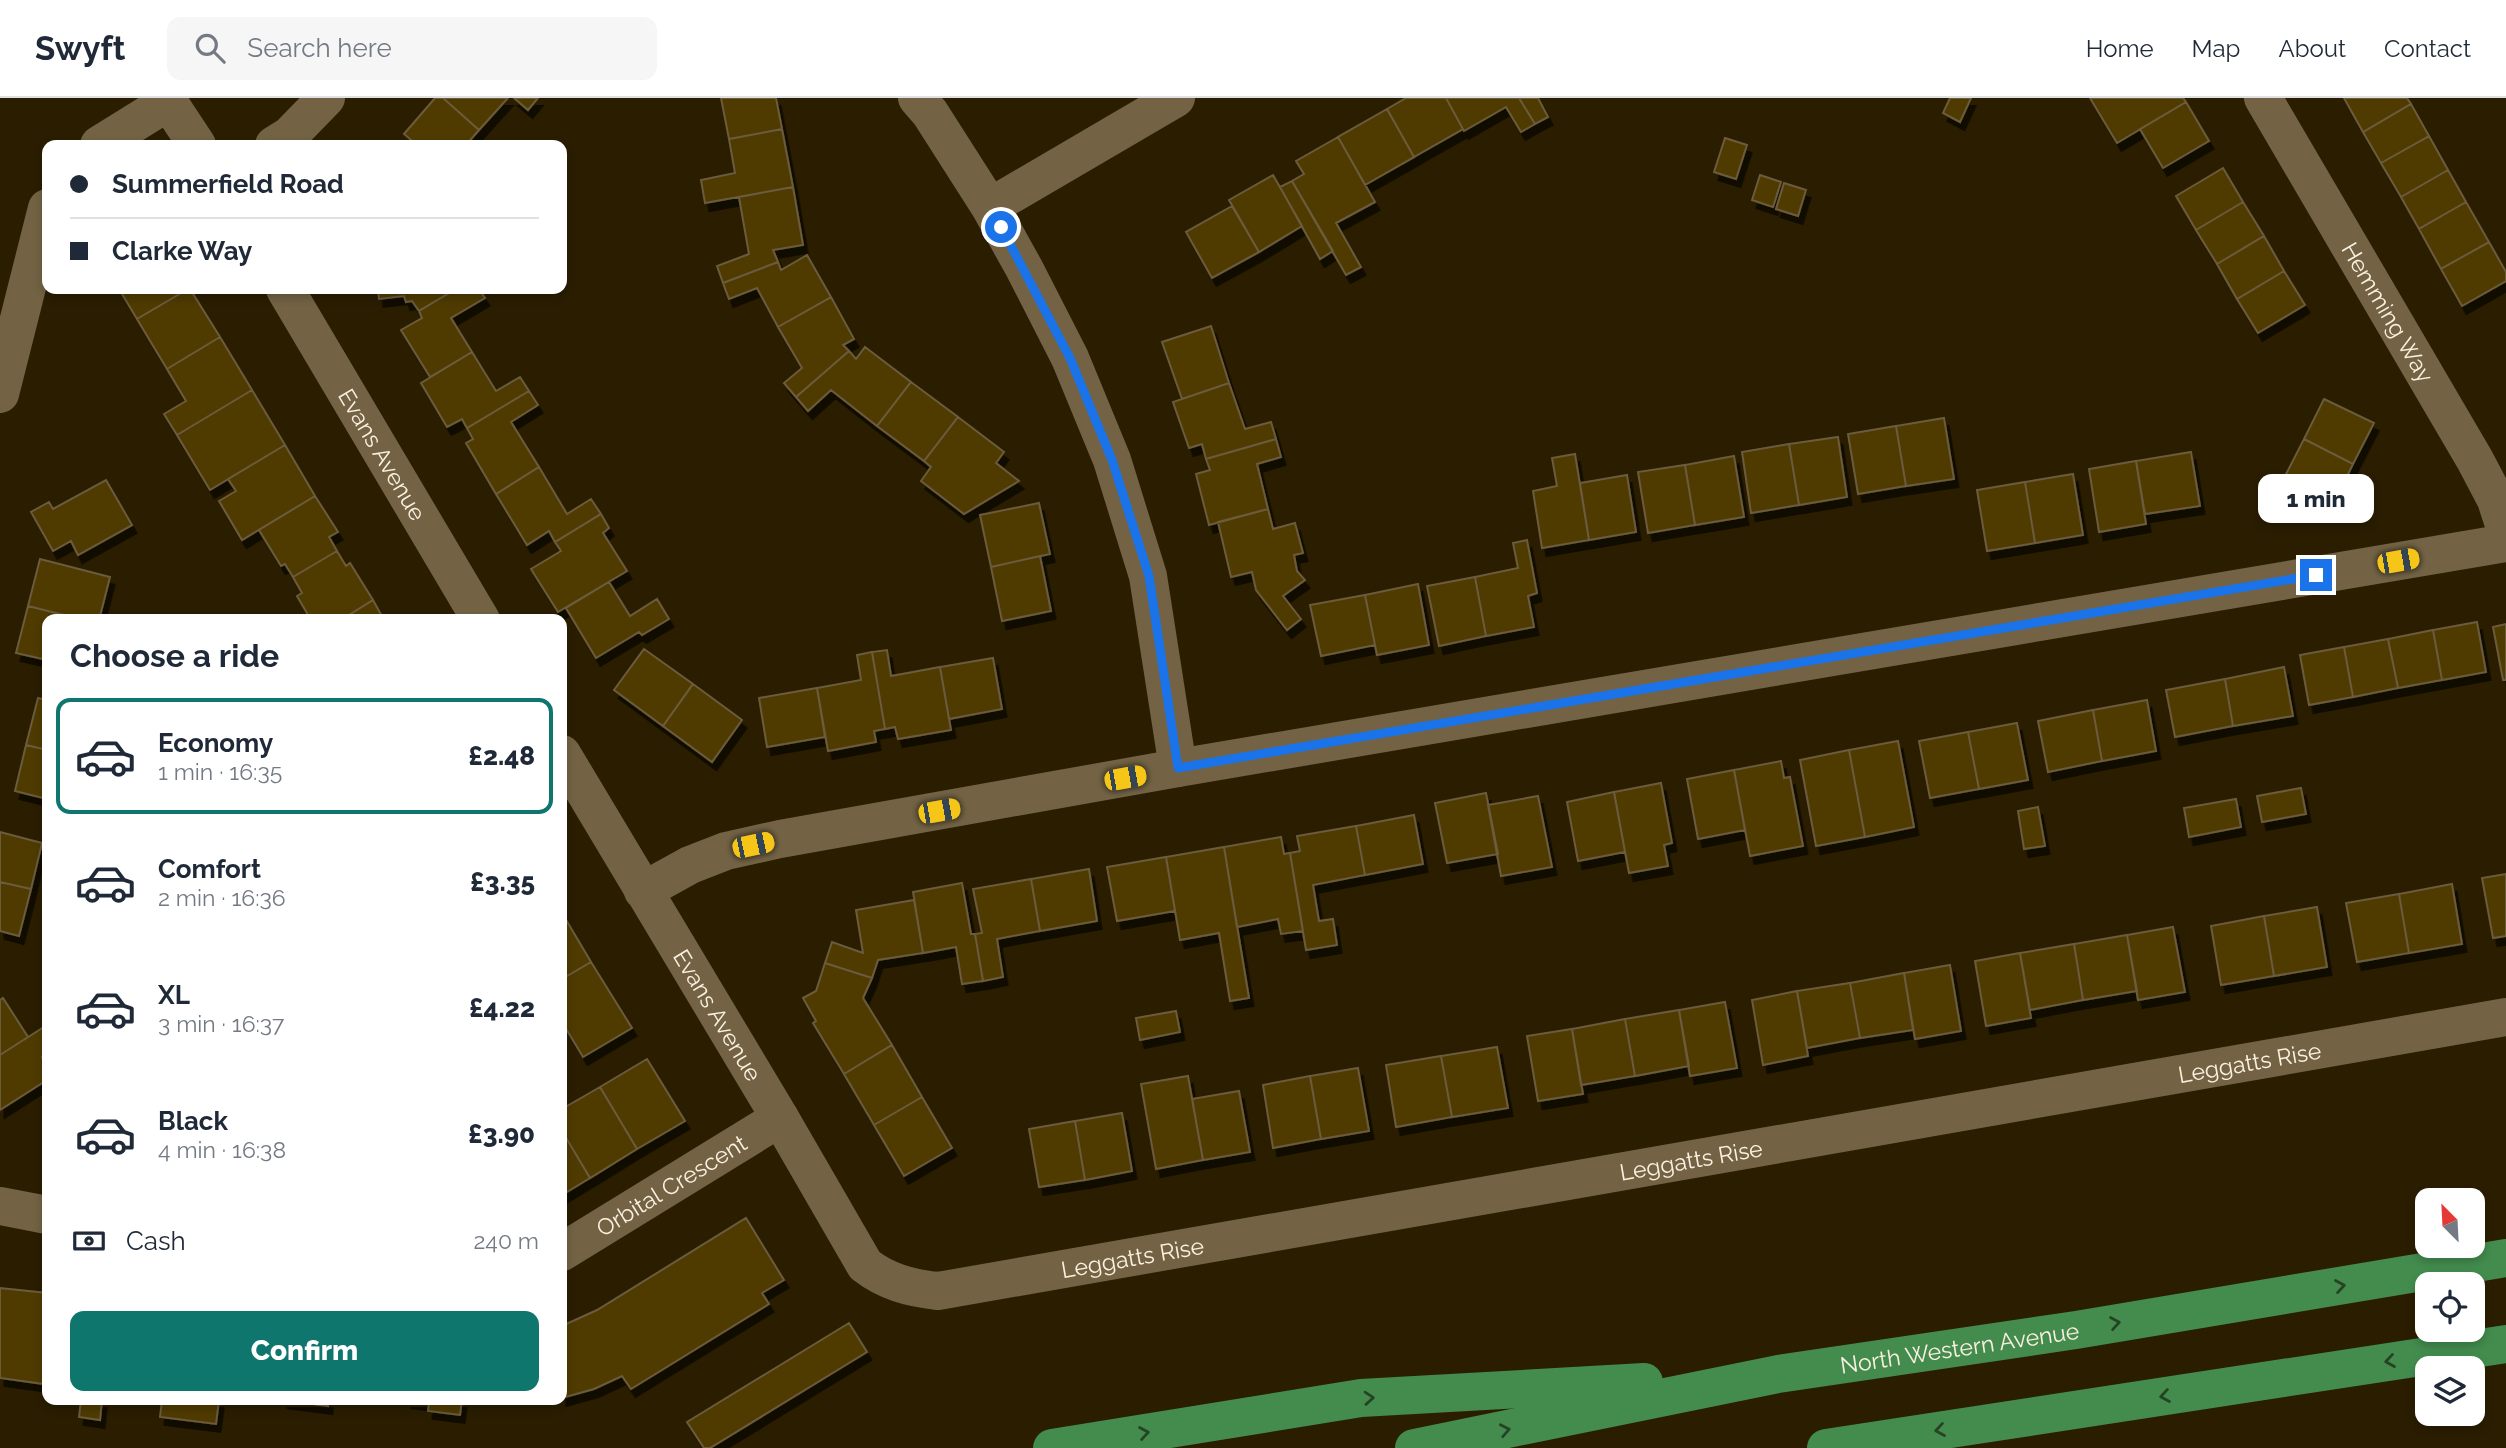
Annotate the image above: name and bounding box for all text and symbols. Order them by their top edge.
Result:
search box [167,17,657,80]
text: Swyft [35,29,125,68]
icon: search [191,29,229,67]
text: Search here [247,33,392,63]
text: Home [2086,34,2154,63]
text: Map [2192,34,2240,63]
text: About [2278,34,2346,63]
text: Contact [2384,34,2471,63]
text: Summerfield Road [112,169,344,199]
route start [985,211,1017,243]
text: Clarke Way [112,236,252,266]
street label: Hemming Way [2337,237,2440,387]
street label: Evans Avenue [333,383,432,525]
callout: 1 min [2258,474,2374,522]
text: 1 min [2286,485,2346,512]
car [2376,547,2421,575]
route end [2300,559,2332,591]
text: Choose a ride [70,637,279,674]
icon: car [74,725,137,788]
text: Economy [158,728,273,758]
text: £2.48 [468,741,535,771]
text: 1 min · 16:35 [158,758,282,785]
car [1103,764,1148,792]
car [917,797,962,825]
car [731,830,776,860]
icon: car [74,851,137,914]
text: Comfort [158,854,261,884]
text: £3.35 [470,867,535,897]
text: 2 min · 16:36 [158,884,286,911]
street label: Evans Avenue [668,944,768,1085]
icon: car [74,977,137,1040]
text: XL [158,980,190,1010]
text: £4.22 [469,993,535,1023]
text: 3 min · 16:37 [158,1010,284,1037]
street label: Leggatts Rise [2176,1036,2323,1088]
icon: car [74,1103,137,1166]
text: Black [158,1106,228,1136]
text: £3.90 [468,1119,535,1149]
street label: Orbital Crescent [591,1128,751,1241]
street label: Leggatts Rise [1617,1134,1764,1185]
text: 4 min · 16:38 [158,1136,286,1163]
north arrow [2415,1188,2485,1258]
map controls [2415,1188,2485,1426]
icon: cash [70,1222,108,1260]
text: Cash [126,1226,186,1256]
text: 240 m [473,1227,539,1254]
street label: Leggatts Rise [1059,1231,1206,1283]
button: locate [2415,1272,2485,1342]
one-way arrow [2334,1279,2346,1294]
button: Confirm [70,1311,539,1391]
street label: North Western Avenue [1838,1316,2081,1378]
one-way arrow [2109,1316,2121,1331]
one-way arrow [2384,1353,2396,1368]
button: layers [2415,1356,2485,1426]
one-way arrow [2159,1388,2171,1403]
one-way arrow [1363,1391,1374,1406]
one-way arrow [1499,1423,1511,1438]
one-way arrow [1934,1423,1946,1438]
one-way arrow [1138,1426,1150,1441]

